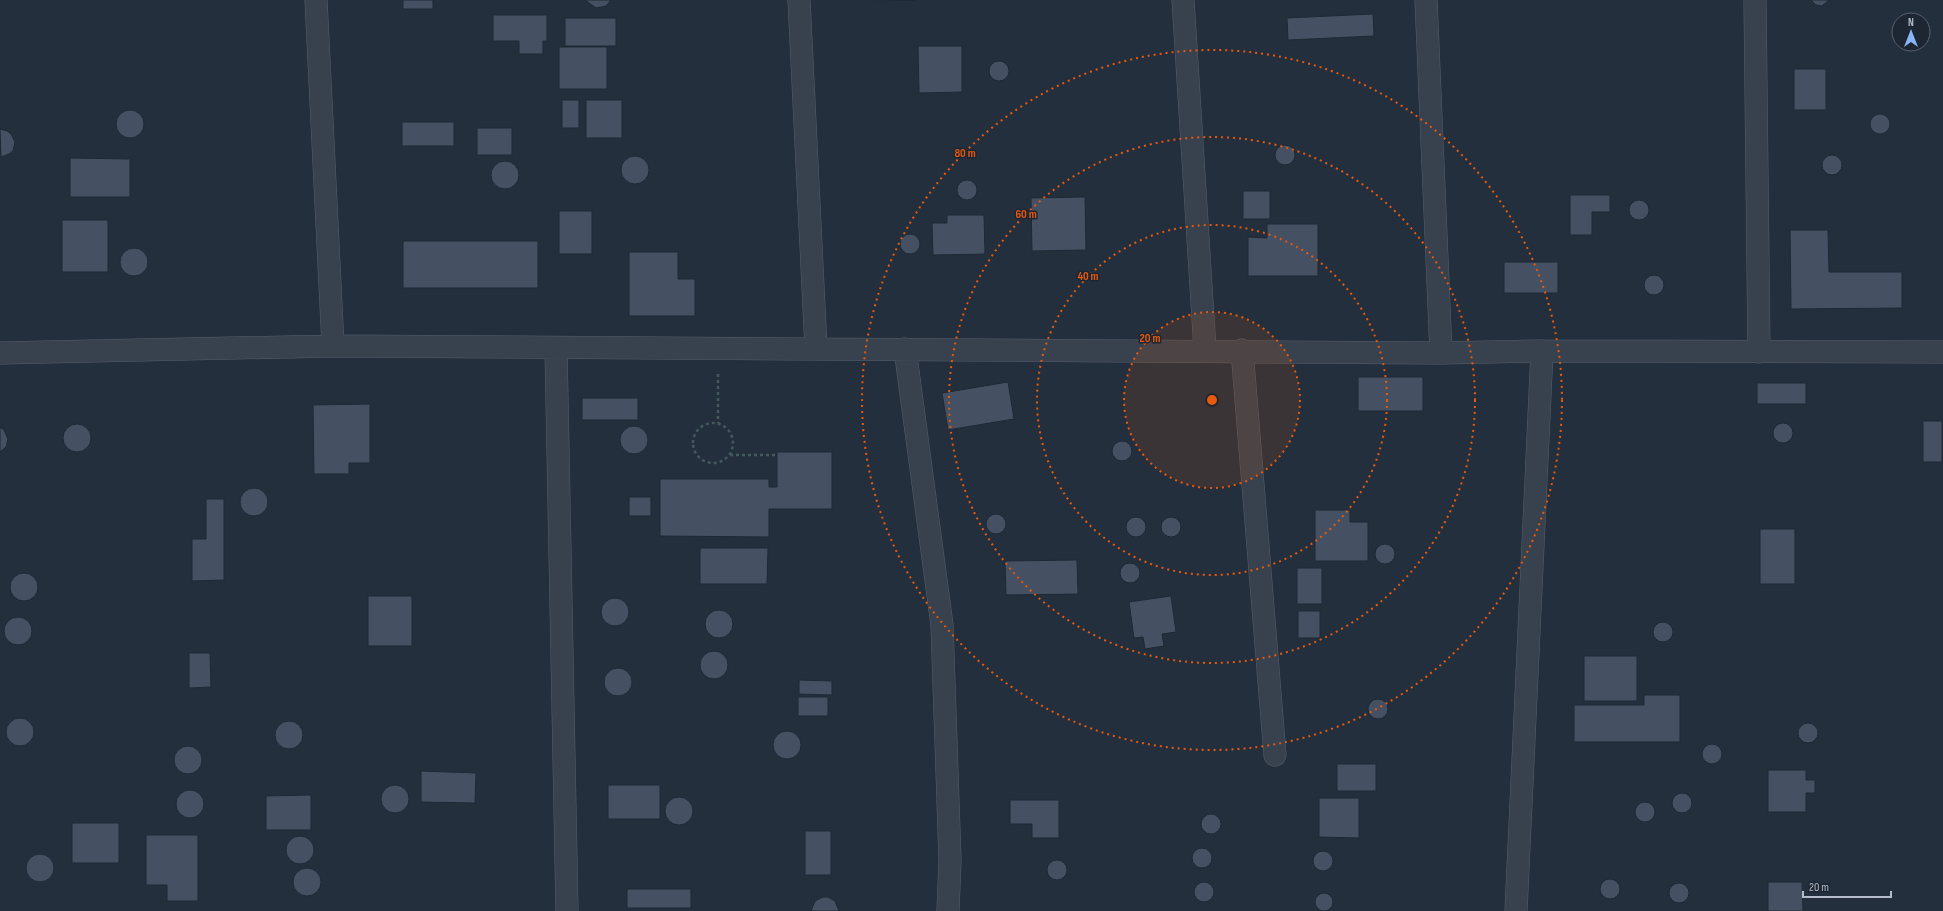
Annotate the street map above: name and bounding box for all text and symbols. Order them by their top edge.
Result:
north arrow [1891,12,1931,52]
text: N [1908,16,1914,29]
text: 80 m [954,146,976,161]
text: 60 m [1015,207,1037,222]
text: 40 m [1077,269,1099,284]
text: 20 m [1140,331,1160,346]
centre of rings [1205,393,1219,407]
scale bar [1803,873,1891,899]
text: 20 m [1809,880,1829,895]

